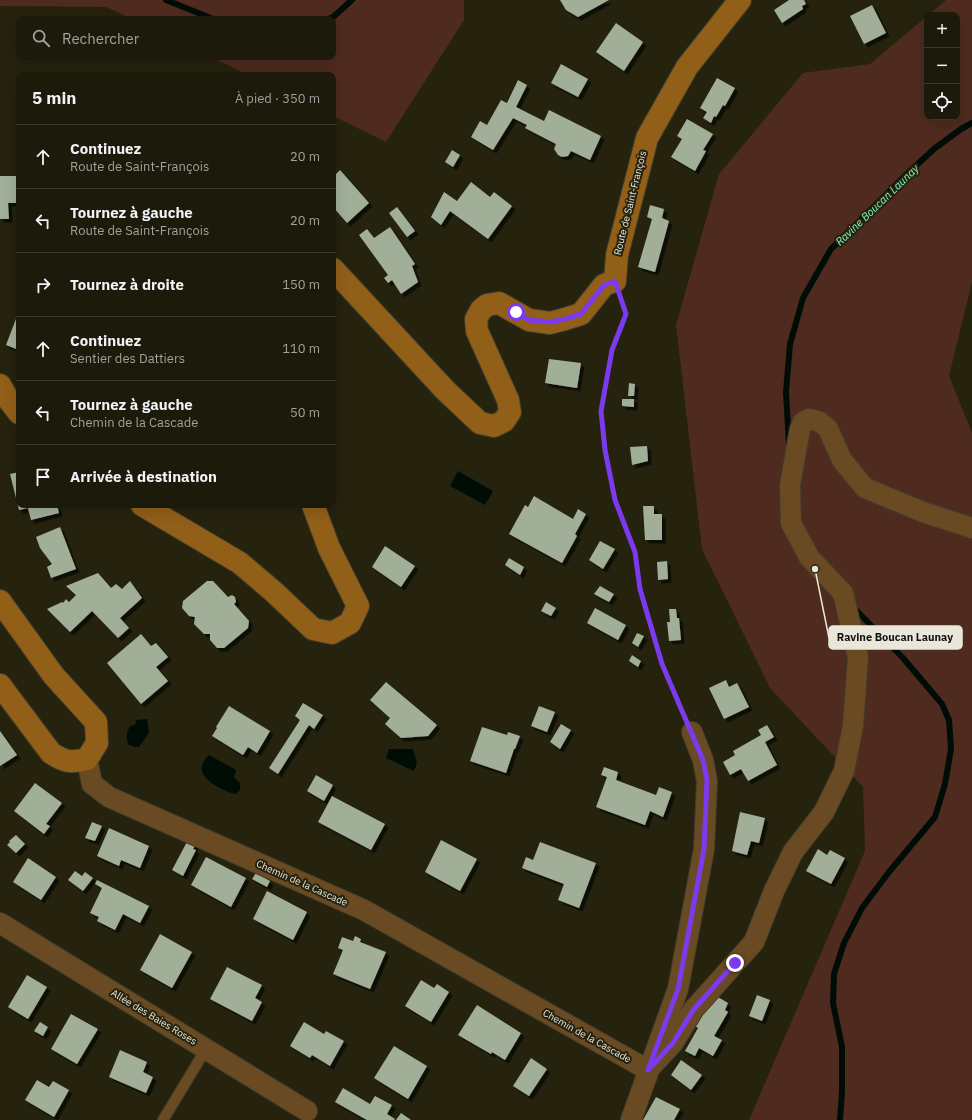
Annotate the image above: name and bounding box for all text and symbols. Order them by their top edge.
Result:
map controls [924,12,960,120]
button: + [924,12,960,48]
search box [16,16,336,60]
icon: search [30,27,52,49]
text: Rechercher [62,29,139,48]
button: − [924,48,960,84]
button: locate [924,84,960,120]
text: 5 min [32,87,76,109]
text: À pied · 350 m [235,90,320,107]
text: Continuez [70,139,141,158]
icon: ahead [32,146,54,168]
text: 20 m [290,148,320,165]
street label: Route de Saint-François [611,149,649,257]
text: Route de Saint-François [70,158,209,175]
water label: Ravine Boucan Launay [832,161,922,249]
text: Tournez à gauche [70,203,193,222]
icon: left [32,210,54,232]
text: 20 m [290,212,320,229]
text: Route de Saint-François [70,222,209,239]
icon: right [32,274,54,296]
text: Tournez à droite [70,275,184,294]
text: 150 m [282,276,320,293]
route start [507,303,525,321]
text: Continuez [70,331,141,350]
icon: ahead [32,338,54,360]
text: 110 m [282,340,320,357]
text: Sentier des Dattiers [70,350,185,367]
text: Tournez à gauche [70,395,193,414]
icon: left [32,402,54,424]
text: 50 m [290,404,320,421]
text: Chemin de la Cascade [70,414,198,431]
icon: arrive [32,466,54,488]
text: Arrivée à destination [70,467,217,486]
callout: Ravine Boucan Launay [829,626,962,649]
text: Ravine Boucan Launay [837,630,953,644]
street label: Chemin de la Cascade [254,857,350,909]
route end [726,954,744,972]
street label: Allée des Baies Roses [109,986,199,1048]
street label: Chemin de la Cascade [541,1006,634,1066]

